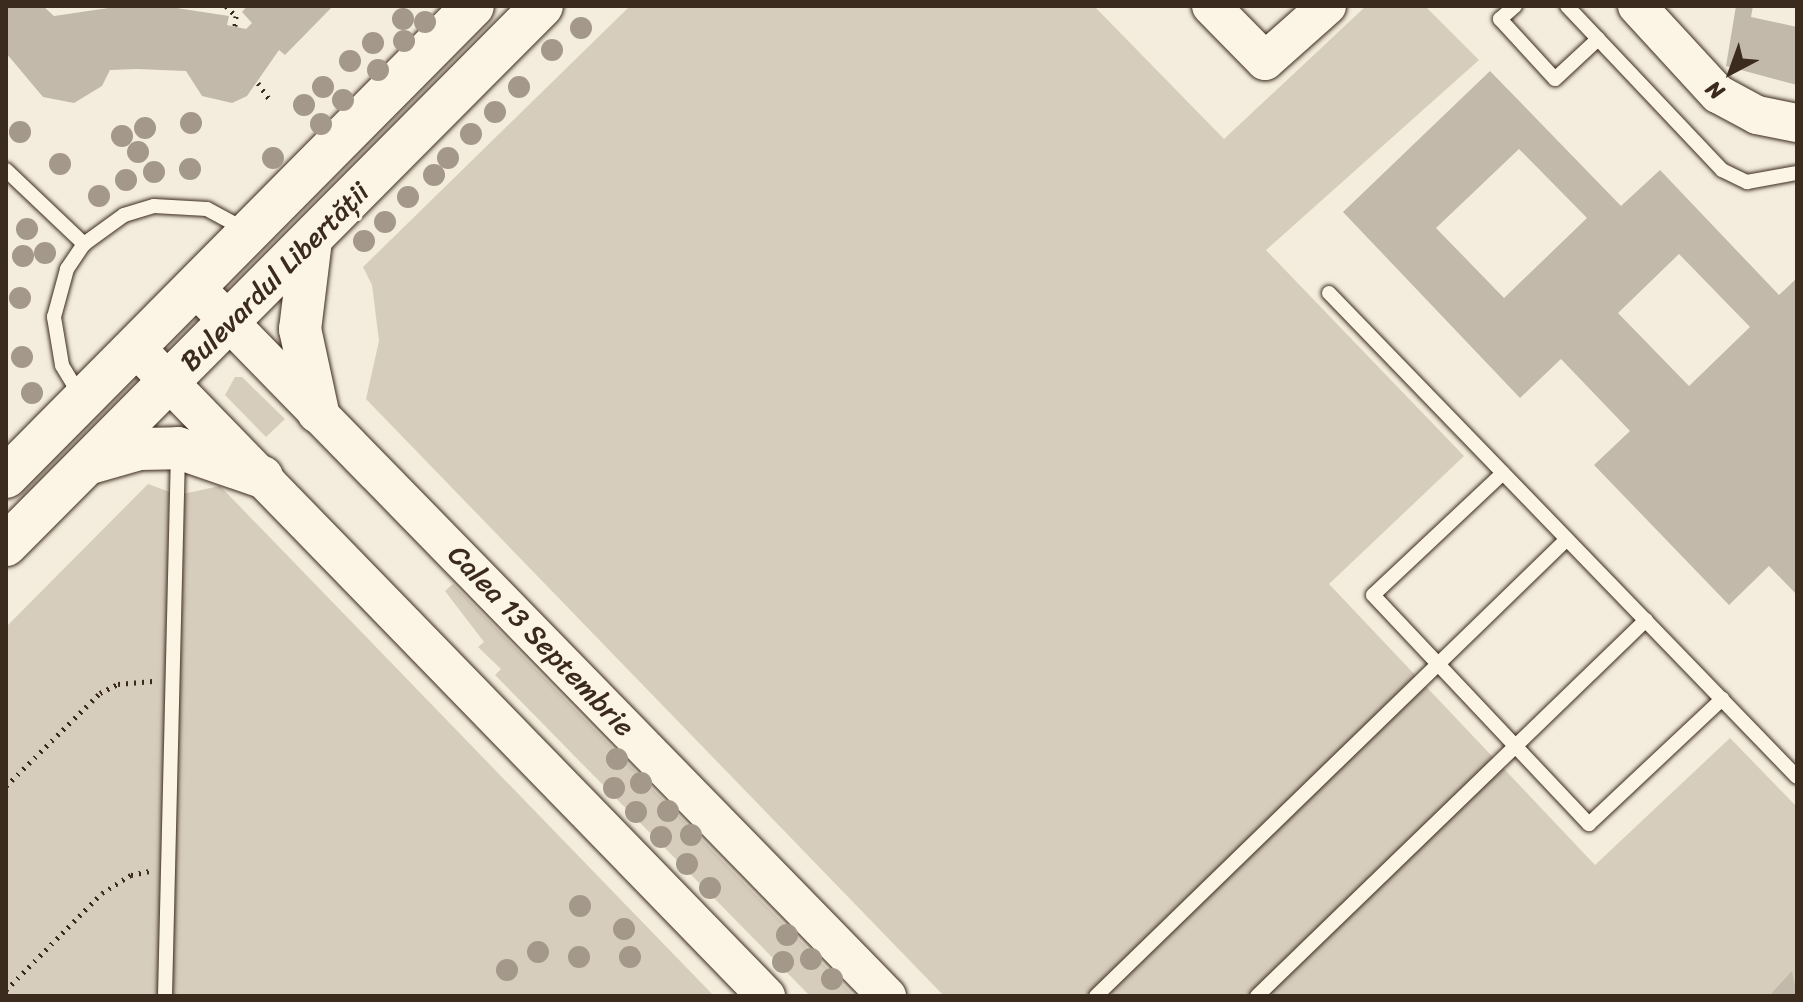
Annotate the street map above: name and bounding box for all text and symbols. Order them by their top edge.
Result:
north arrow [1691,32,1771,112]
text: N [1696,71,1733,110]
street label: Bulevardul Libertății [173,175,377,379]
street label: Calea 13 Septembrie [441,538,641,744]

